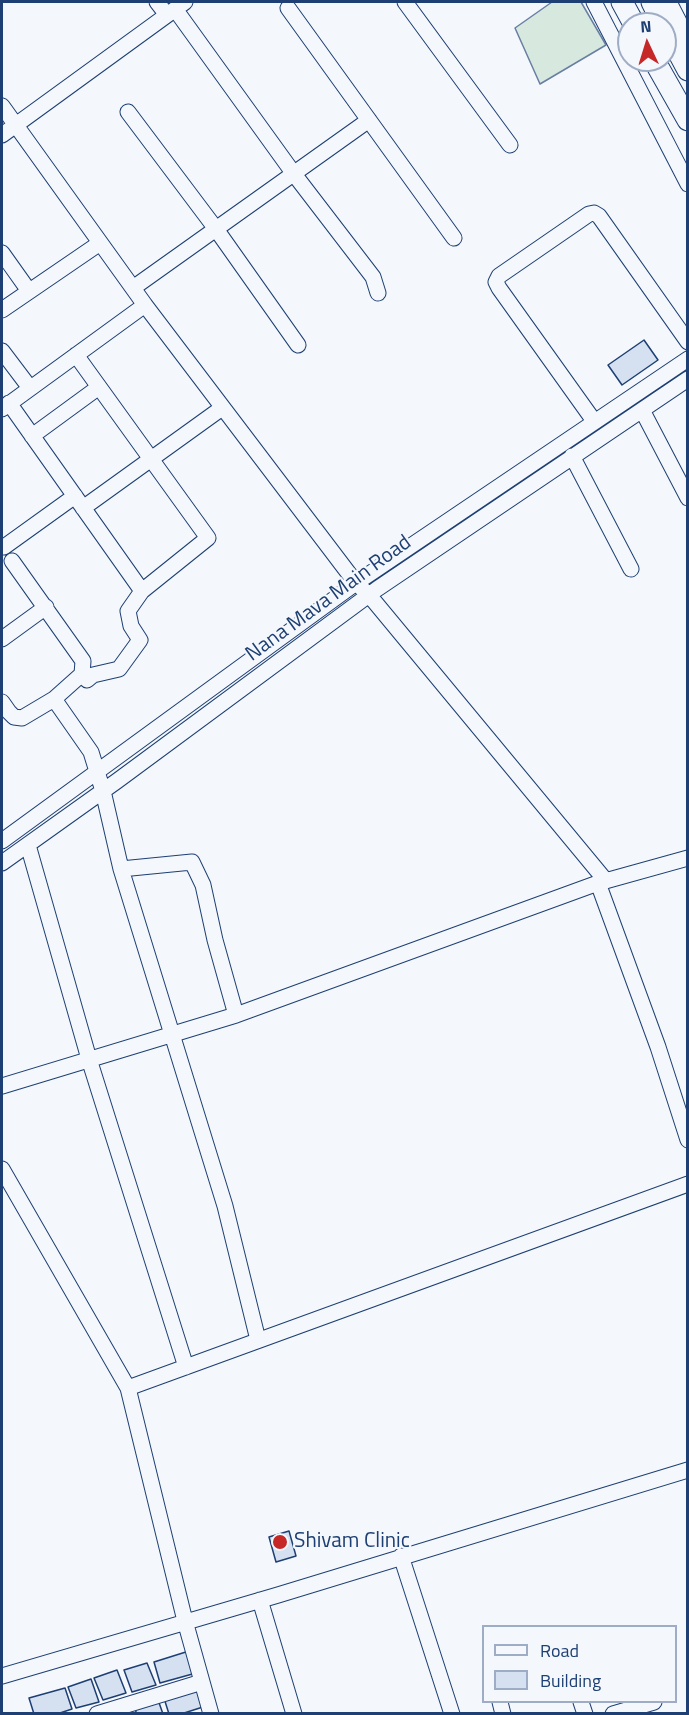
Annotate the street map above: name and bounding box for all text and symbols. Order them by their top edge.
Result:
north arrow [617,12,677,72]
text: N [640,14,652,38]
street label: Nana Mava Main Road [241,531,417,667]
place label: Shivam Clinic [294,1529,410,1555]
marker: Shivam Clinic [271,1533,289,1551]
legend [482,1625,677,1703]
text: Road [540,1637,579,1664]
text: Building [540,1667,601,1694]

